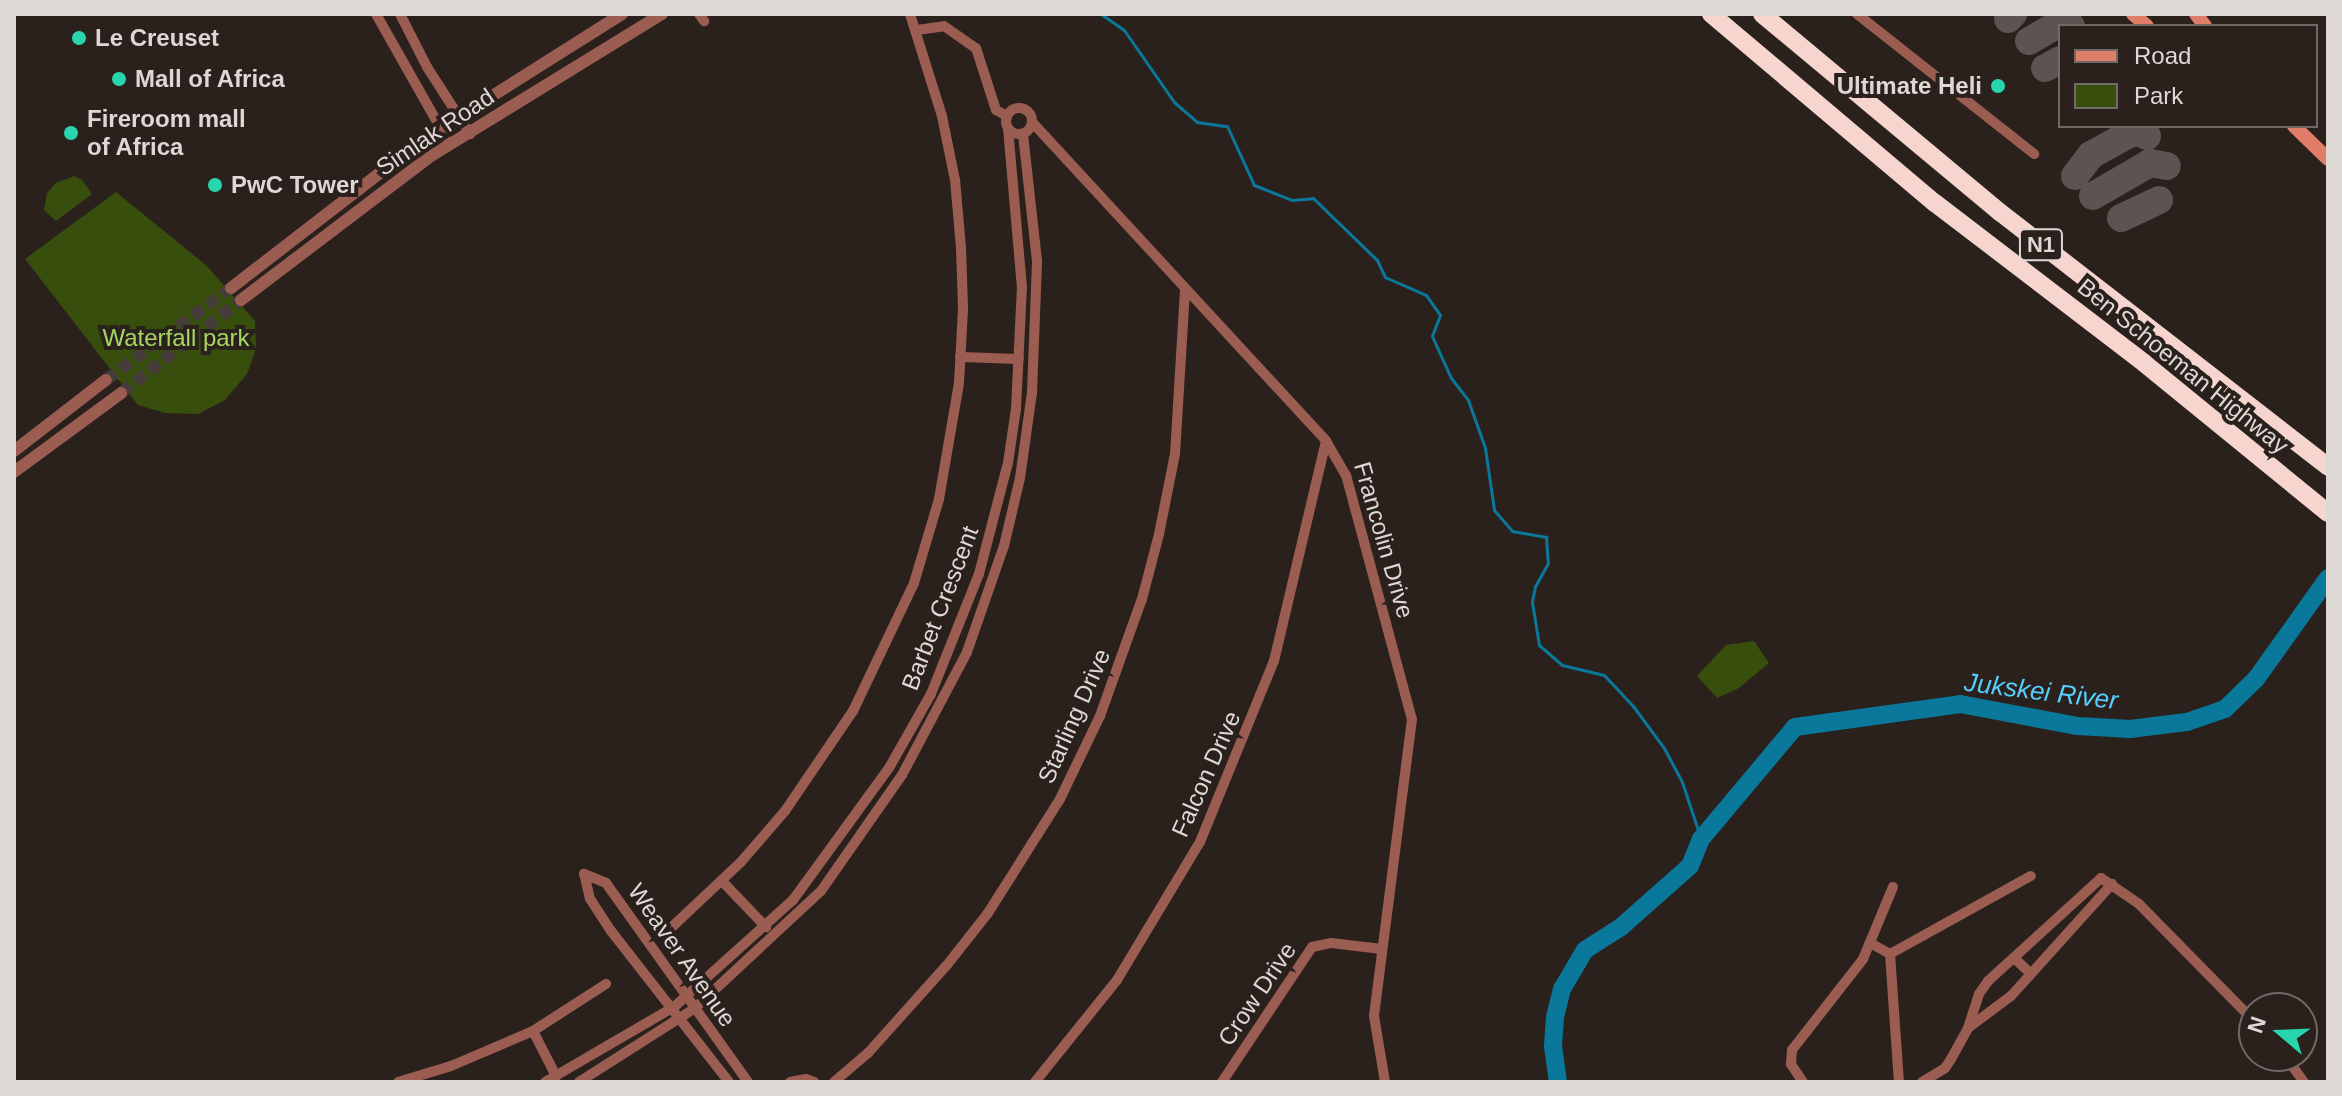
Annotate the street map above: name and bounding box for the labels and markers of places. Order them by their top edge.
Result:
place label: Le Creuset [95,24,219,52]
marker: Le Creuset [70,29,88,47]
place label: Mall of Africa [135,65,286,93]
marker: Mall of Africa [110,70,128,88]
place label: Ultimate Heli [1837,72,1982,100]
marker: Ultimate Heli [1989,77,2007,95]
place label: Fireroom mall of Africa [87,105,246,161]
marker: Fireroom mall of Africa [62,124,80,142]
place label: PwC Tower [231,171,359,199]
marker: PwC Tower [206,176,224,194]

